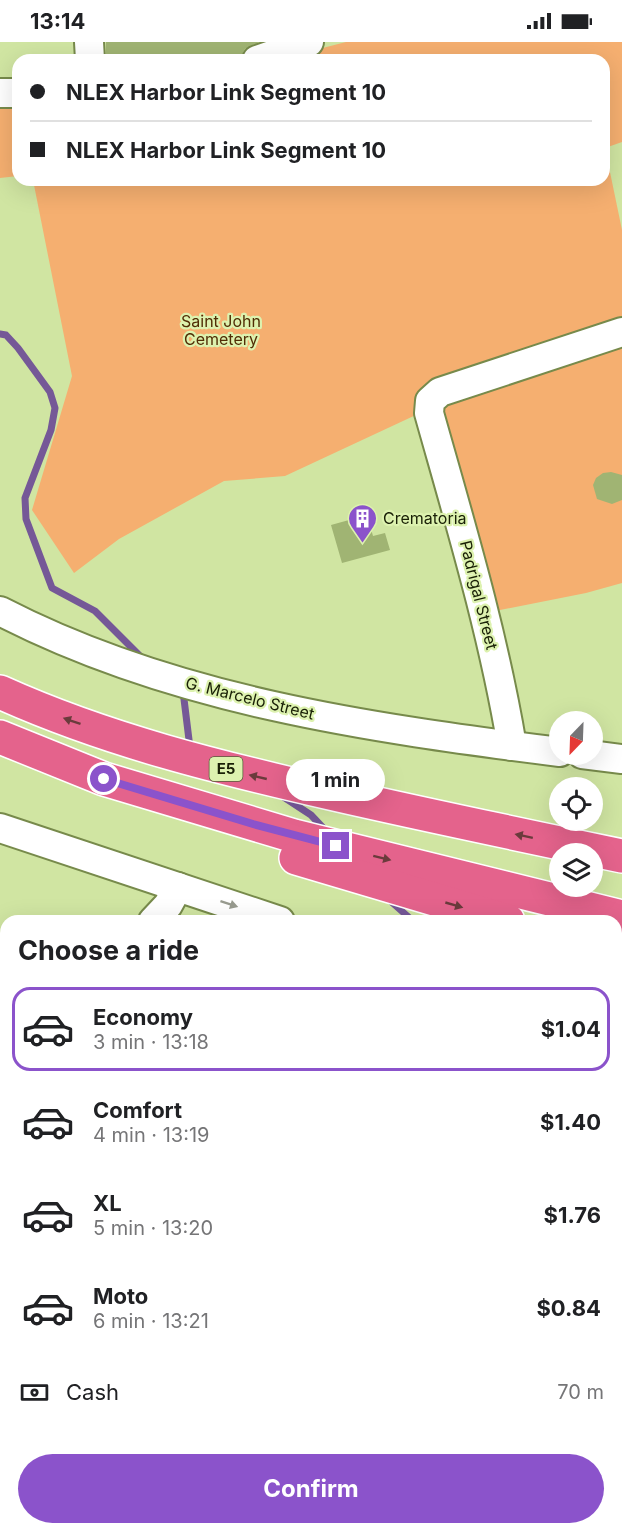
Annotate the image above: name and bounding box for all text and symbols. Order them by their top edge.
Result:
text: 13:14 [30,8,85,34]
text: NLEX Harbor Link Segment 10 [66,79,386,105]
text: NLEX Harbor Link Segment 10 [66,137,386,163]
park label: Saint John Cemetery [181,311,261,349]
building icon: Crematoria [346,502,378,544]
place label: Crematoria [383,508,467,528]
street label: Padrigal Street [456,539,502,651]
street label: G. Marcelo Street [184,672,316,724]
north arrow [549,711,603,765]
map controls [549,711,603,897]
one-way arrow [62,715,80,725]
road number: E5 [210,757,242,781]
callout: 1 min [286,759,386,801]
route start [90,765,117,792]
text: 1 min [311,768,360,792]
one-way arrow [249,771,267,781]
button: locate [549,777,603,831]
one-way arrow [514,831,533,840]
route end [322,832,349,859]
button: layers [549,843,603,897]
one-way arrow [373,853,391,863]
one-way arrow [220,900,238,909]
one-way arrow [445,901,463,910]
text: Choose a ride [18,934,199,967]
icon: car [21,1002,75,1056]
text: Economy [93,1004,193,1030]
text: $1.04 [541,1016,601,1042]
text: 3 min · 13:18 [93,1030,209,1054]
icon: car [21,1095,75,1149]
text: Comfort [93,1097,182,1123]
text: $1.40 [540,1109,601,1135]
text: 4 min · 13:19 [93,1123,210,1147]
icon: car [21,1188,75,1242]
text: XL [93,1190,122,1216]
text: $1.76 [544,1202,601,1228]
text: 5 min · 13:20 [93,1216,213,1240]
icon: car [21,1281,75,1335]
text: Moto [93,1283,148,1309]
text: $0.84 [536,1295,601,1321]
text: 6 min · 13:21 [93,1309,209,1333]
icon: cash [18,1376,51,1409]
text: Cash [66,1379,119,1405]
text: 70 m [557,1380,604,1404]
button: Confirm [18,1454,604,1523]

